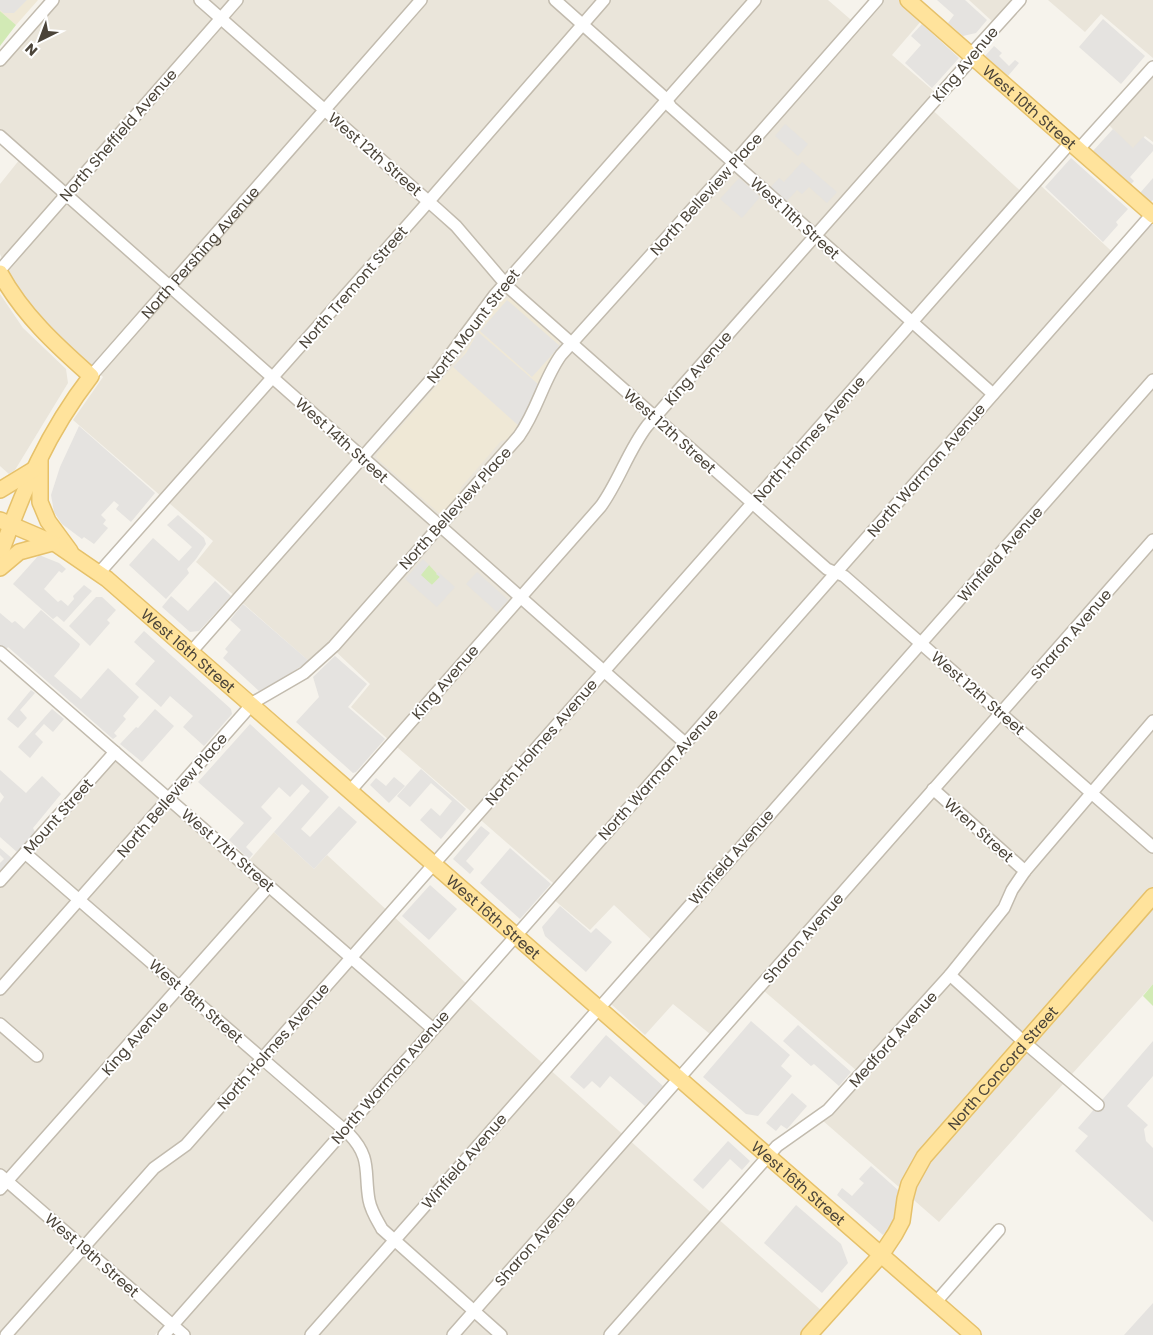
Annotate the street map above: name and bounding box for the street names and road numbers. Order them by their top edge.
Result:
street label: King Avenue [927,22,1003,106]
street label: West 10th Street [978,60,1081,154]
street label: North Sheffield Avenue [54,64,182,206]
street label: West 12th Street [324,107,426,201]
street label: North Belleview Place [645,128,767,260]
street label: West 11th Street [746,172,844,264]
street label: North Pershing Avenue [136,181,264,323]
street label: North Tremont Street [294,221,412,353]
street label: North Mount Street [422,264,524,388]
street label: King Avenue [660,326,736,410]
street label: North Holmes Avenue [748,371,870,507]
street label: West 12th Street [619,384,721,478]
street label: West 14th Street [291,393,393,487]
street label: North Warman Avenue [862,399,990,541]
street label: North Belleview Place [394,442,516,574]
street label: Winfield Avenue [953,502,1047,606]
street label: Sharon Avenue [1026,584,1116,684]
street label: West 16th Street [137,603,240,697]
street label: King Avenue [407,640,483,724]
street label: West 12th Street [927,646,1029,740]
street label: North Holmes Avenue [480,674,602,810]
street label: North Warman Avenue [593,704,723,844]
street label: North Belleview Place [112,728,232,862]
street label: Mount Street [18,774,98,858]
street label: Wren Street [940,793,1018,867]
street label: West 17th Street [177,804,279,896]
street label: Winfield Avenue [684,805,778,909]
street label: West 16th Street [442,870,545,963]
street label: Sharon Avenue [758,888,848,988]
street label: West 18th Street [144,954,248,1048]
street label: North Holmes Avenue [212,978,334,1114]
street label: Medford Avenue [844,986,942,1092]
street label: King Avenue [97,996,173,1080]
street label: North Concord Street [942,1001,1062,1134]
street label: North Warman Avenue [326,1006,454,1148]
street label: Winfield Avenue [417,1109,511,1213]
street label: West 16th Street [747,1136,850,1230]
street label: Sharon Avenue [490,1191,580,1291]
street label: West 19th Street [40,1208,144,1302]

